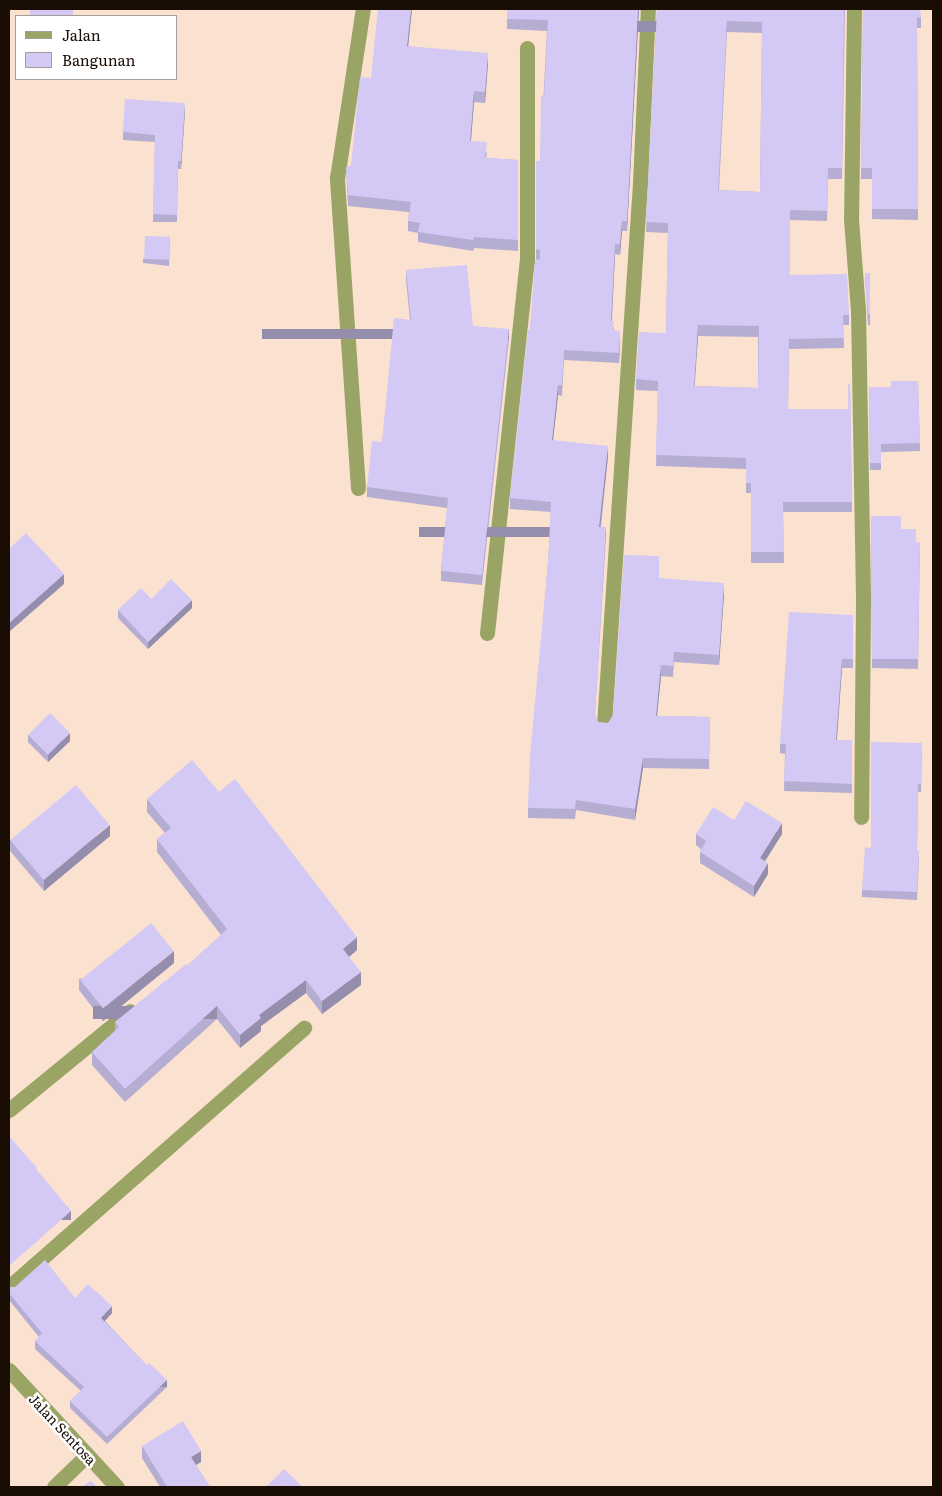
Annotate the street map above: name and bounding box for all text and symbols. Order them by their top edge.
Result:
legend [15,15,178,80]
text: Jalan [62,23,101,46]
text: Bangunan [62,48,135,71]
street label: Jalan Sentosa [26,1390,100,1468]

